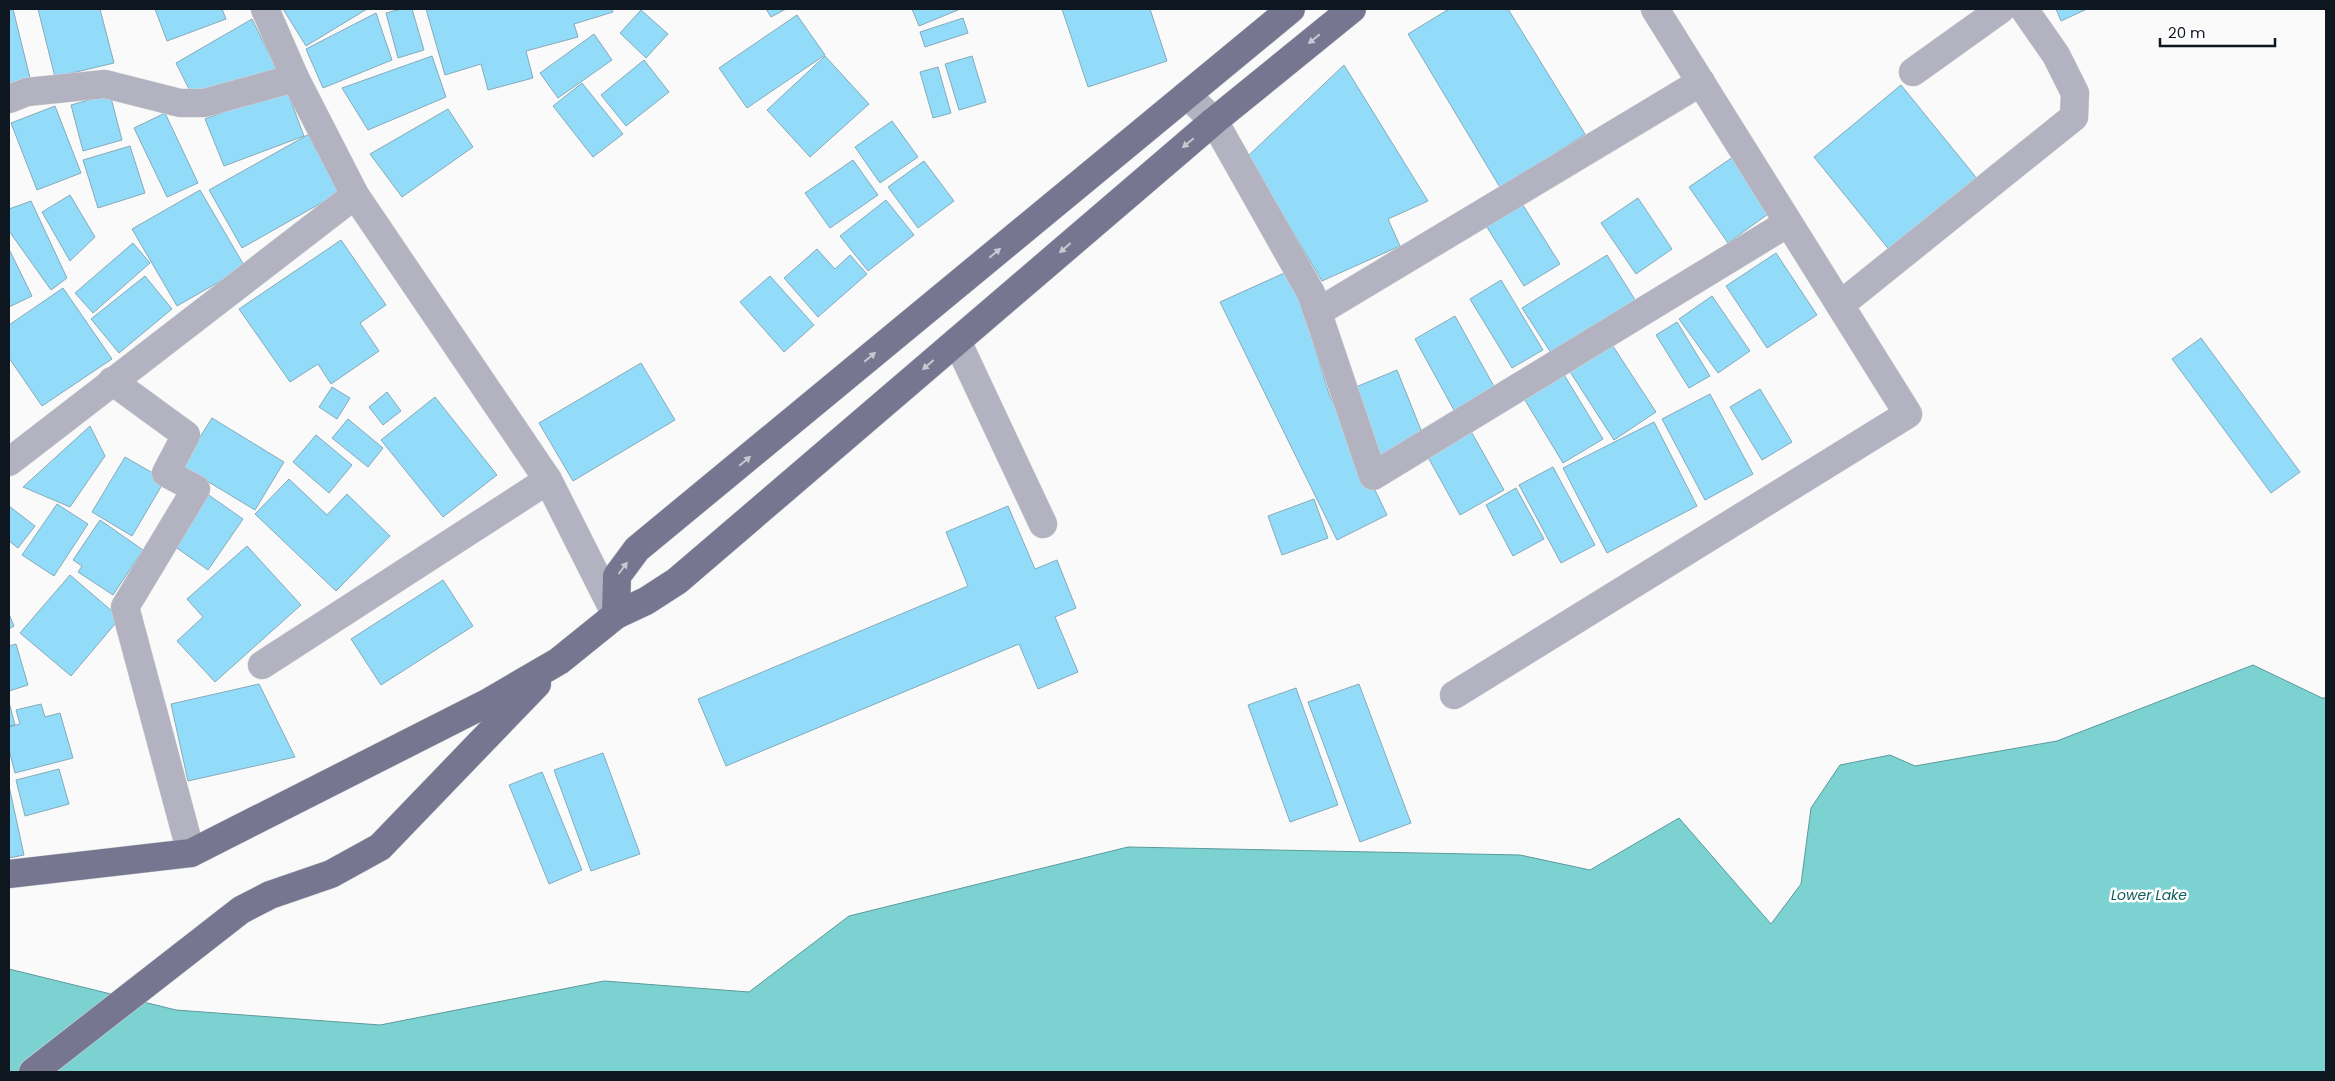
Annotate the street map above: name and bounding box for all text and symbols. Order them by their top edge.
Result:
scale bar [2160,15,2275,47]
text: 20 m [2168,22,2206,43]
one-way arrow [1308,34,1321,45]
one-way arrow [1182,137,1195,148]
one-way arrow [1059,242,1071,254]
one-way arrow [988,248,1001,259]
one-way arrow [863,351,876,362]
one-way arrow [922,360,935,371]
one-way arrow [738,455,751,466]
one-way arrow [618,562,629,575]
water label: Lower Lake [2111,885,2187,905]

